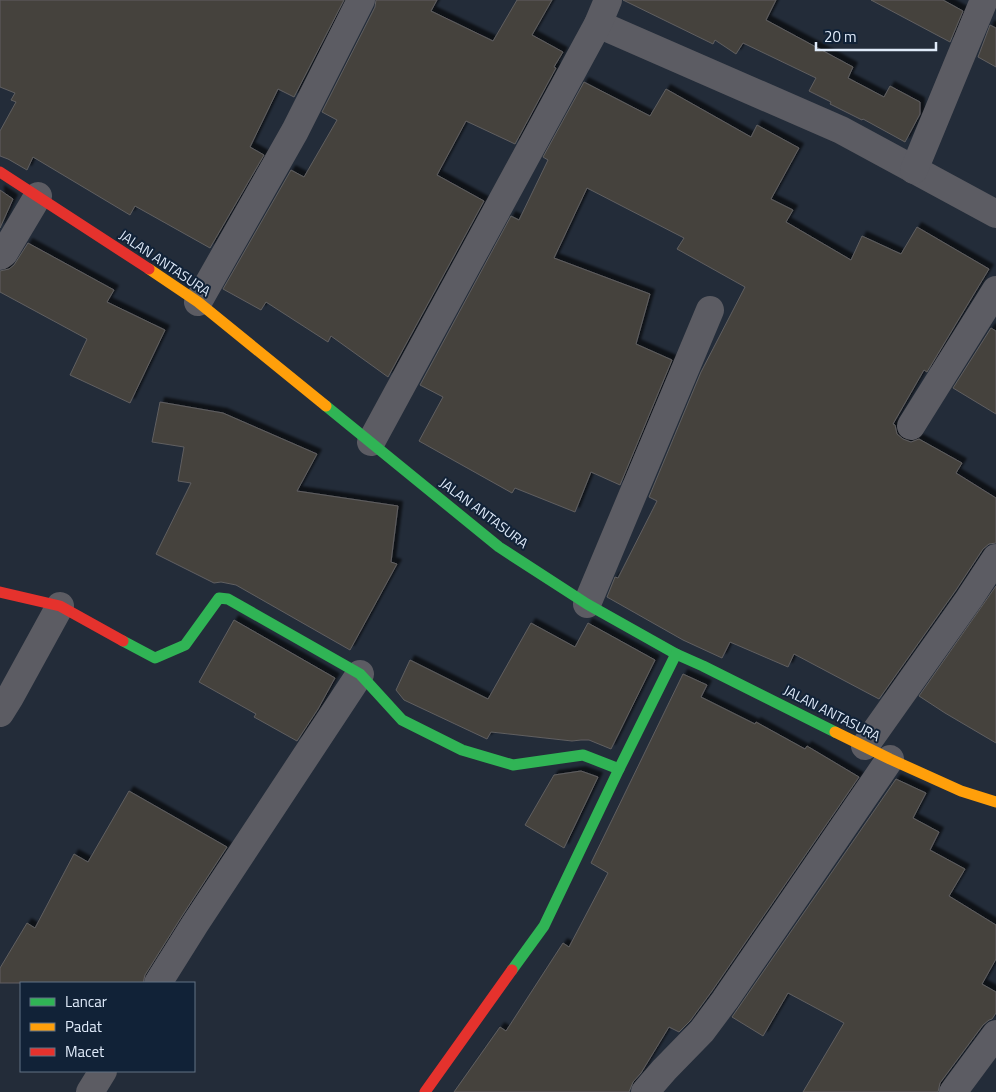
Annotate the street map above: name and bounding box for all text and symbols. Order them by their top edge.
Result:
scale bar [816,20,936,52]
text: 20 m [824,25,857,48]
street label: JALAN ANTASURA [115,224,216,301]
street label: JALAN ANTASURA [436,472,534,553]
street label: JALAN ANTASURA [780,679,885,746]
legend [20,982,195,1072]
text: Lancar [65,990,107,1013]
text: Padat [65,1015,103,1038]
text: Macet [65,1040,105,1063]

